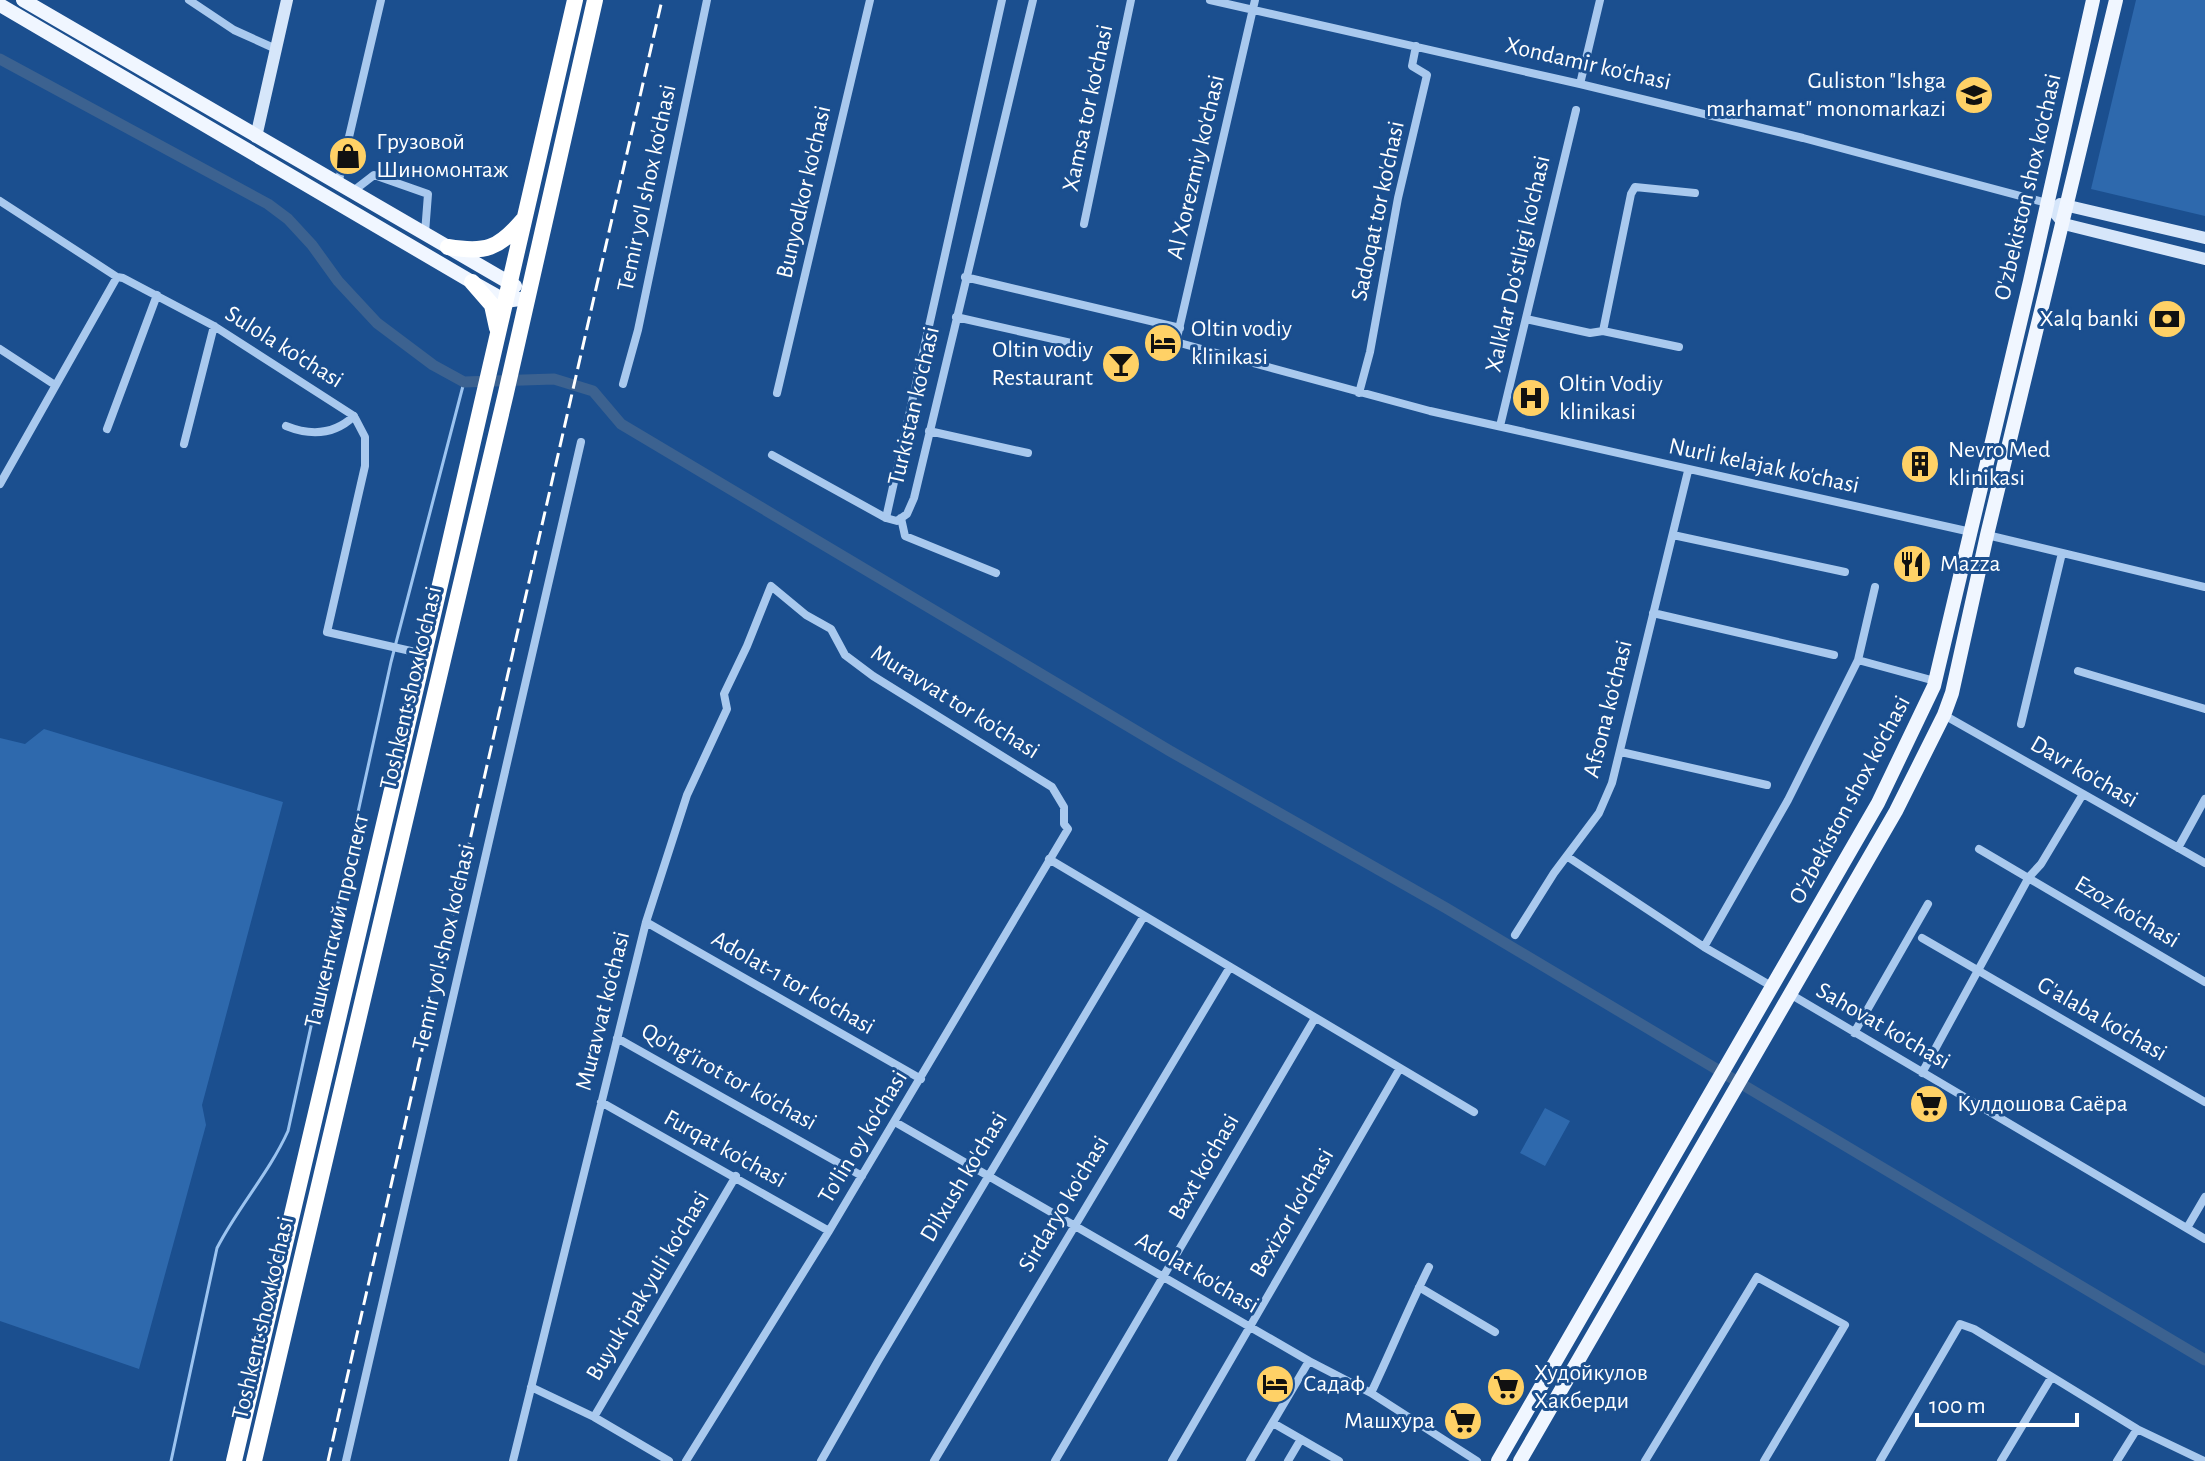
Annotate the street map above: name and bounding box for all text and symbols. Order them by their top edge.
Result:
street label: Xamsa tor ko'chasi [1059,22,1117,194]
street label: Xondamir ko'chasi [1503,33,1673,95]
place label: Guliston "Ishga marhamat" monomarkazi [1706,69,1946,121]
street label: O'zbekiston shox ko'chasi [1990,71,2066,303]
street label: Al Xorezmiy ko'chasi [1163,72,1229,262]
school or university icon: Guliston "Ishga marhamat" monomarkazi [1953,74,1995,116]
street label: Temir yo'l shox ko'chasi [613,82,681,294]
street label: Bunyodkor ko'chasi [772,103,836,281]
street label: Sadoqat tor ko'chasi [1347,119,1409,303]
place label: Грузовой Шиномонтаж [376,130,509,182]
shop icon: Грузовой Шиномонтаж [327,135,369,177]
street label: Xalklar Do'stligi ko'chasi [1481,153,1555,375]
bank icon: Xalq banki [2146,298,2188,340]
street label: Sulola ko'chasi [221,301,347,393]
place label: Xalq banki [2039,307,2139,331]
place label: Oltin vodiy klinikasi [1191,317,1292,369]
hotel icon: Oltin vodiy klinikasi [1142,322,1184,364]
street label: Turkistan ko'chasi [884,324,944,488]
place label: Oltin vodiy Restaurant [991,338,1093,390]
bar icon: Oltin vodiy Restaurant [1100,343,1142,385]
place label: Oltin Vodiy klinikasi [1559,372,1663,424]
hospital icon: Oltin Vodiy klinikasi [1510,377,1552,419]
street label: Nurli kelajak ko'chasi [1666,434,1862,498]
place label: Nevro Med klinikasi [1948,438,2051,490]
building icon: Nevro Med klinikasi [1899,443,1941,485]
restaurant icon: Mazza [1891,543,1933,585]
place label: Mazza [1940,552,2001,576]
street label: Toshkent shox ko'chasi [376,584,446,792]
street label: Afsona ko'chasi [1579,638,1637,780]
street label: Muravvat tor ko'chasi [867,641,1043,763]
street label: O'zbekiston shox ko'chasi [1785,692,1915,908]
street label: Davr ko'chasi [2026,732,2142,812]
street label: Ташкентский проспект [301,812,373,1030]
street label: Temir yo'l shox ko'chasi [409,841,479,1053]
street label: Ezoz ko'chasi [2070,871,2184,953]
street label: Adolat-1 tor ko'chasi [707,927,879,1039]
street label: Muravvat ko'chasi [572,929,634,1093]
street label: G'alaba ko'chasi [2033,972,2171,1066]
street label: Sahovat ko'chasi [1812,978,1954,1074]
street label: Qo'ng'irot tor ko'chasi [637,1019,821,1135]
street label: To'lin oy ko'chasi [814,1067,912,1207]
supermarket icon: Кулдошова Саёра [1908,1083,1950,1125]
place label: Кулдошова Саёра [1957,1092,2128,1116]
street label: Furqat ko'chasi [660,1106,790,1192]
street label: Dilxush ko'chasi [916,1108,1012,1246]
street label: Baxt ko'chasi [1164,1110,1244,1224]
street label: Sirdaryo ko'chasi [1014,1132,1114,1276]
street label: Bexizor ko'chasi [1246,1144,1338,1282]
street label: Buyuk ipak yuli ko'chasi [582,1187,714,1385]
street label: Toshkent shox ko'chasi [228,1214,298,1422]
street label: Adolat ko'chasi [1131,1228,1263,1318]
place label: Худойкулов Хакберди [1534,1361,1648,1413]
hotel icon: Садаф [1254,1363,1296,1405]
supermarket icon: Худойкулов Хакберди [1485,1366,1527,1408]
place label: Садаф [1303,1372,1365,1396]
scale bar [1917,1377,2077,1427]
text: 100 m [1929,1394,1986,1418]
supermarket icon: Машхура [1442,1400,1484,1442]
place label: Машхура [1344,1409,1435,1433]

